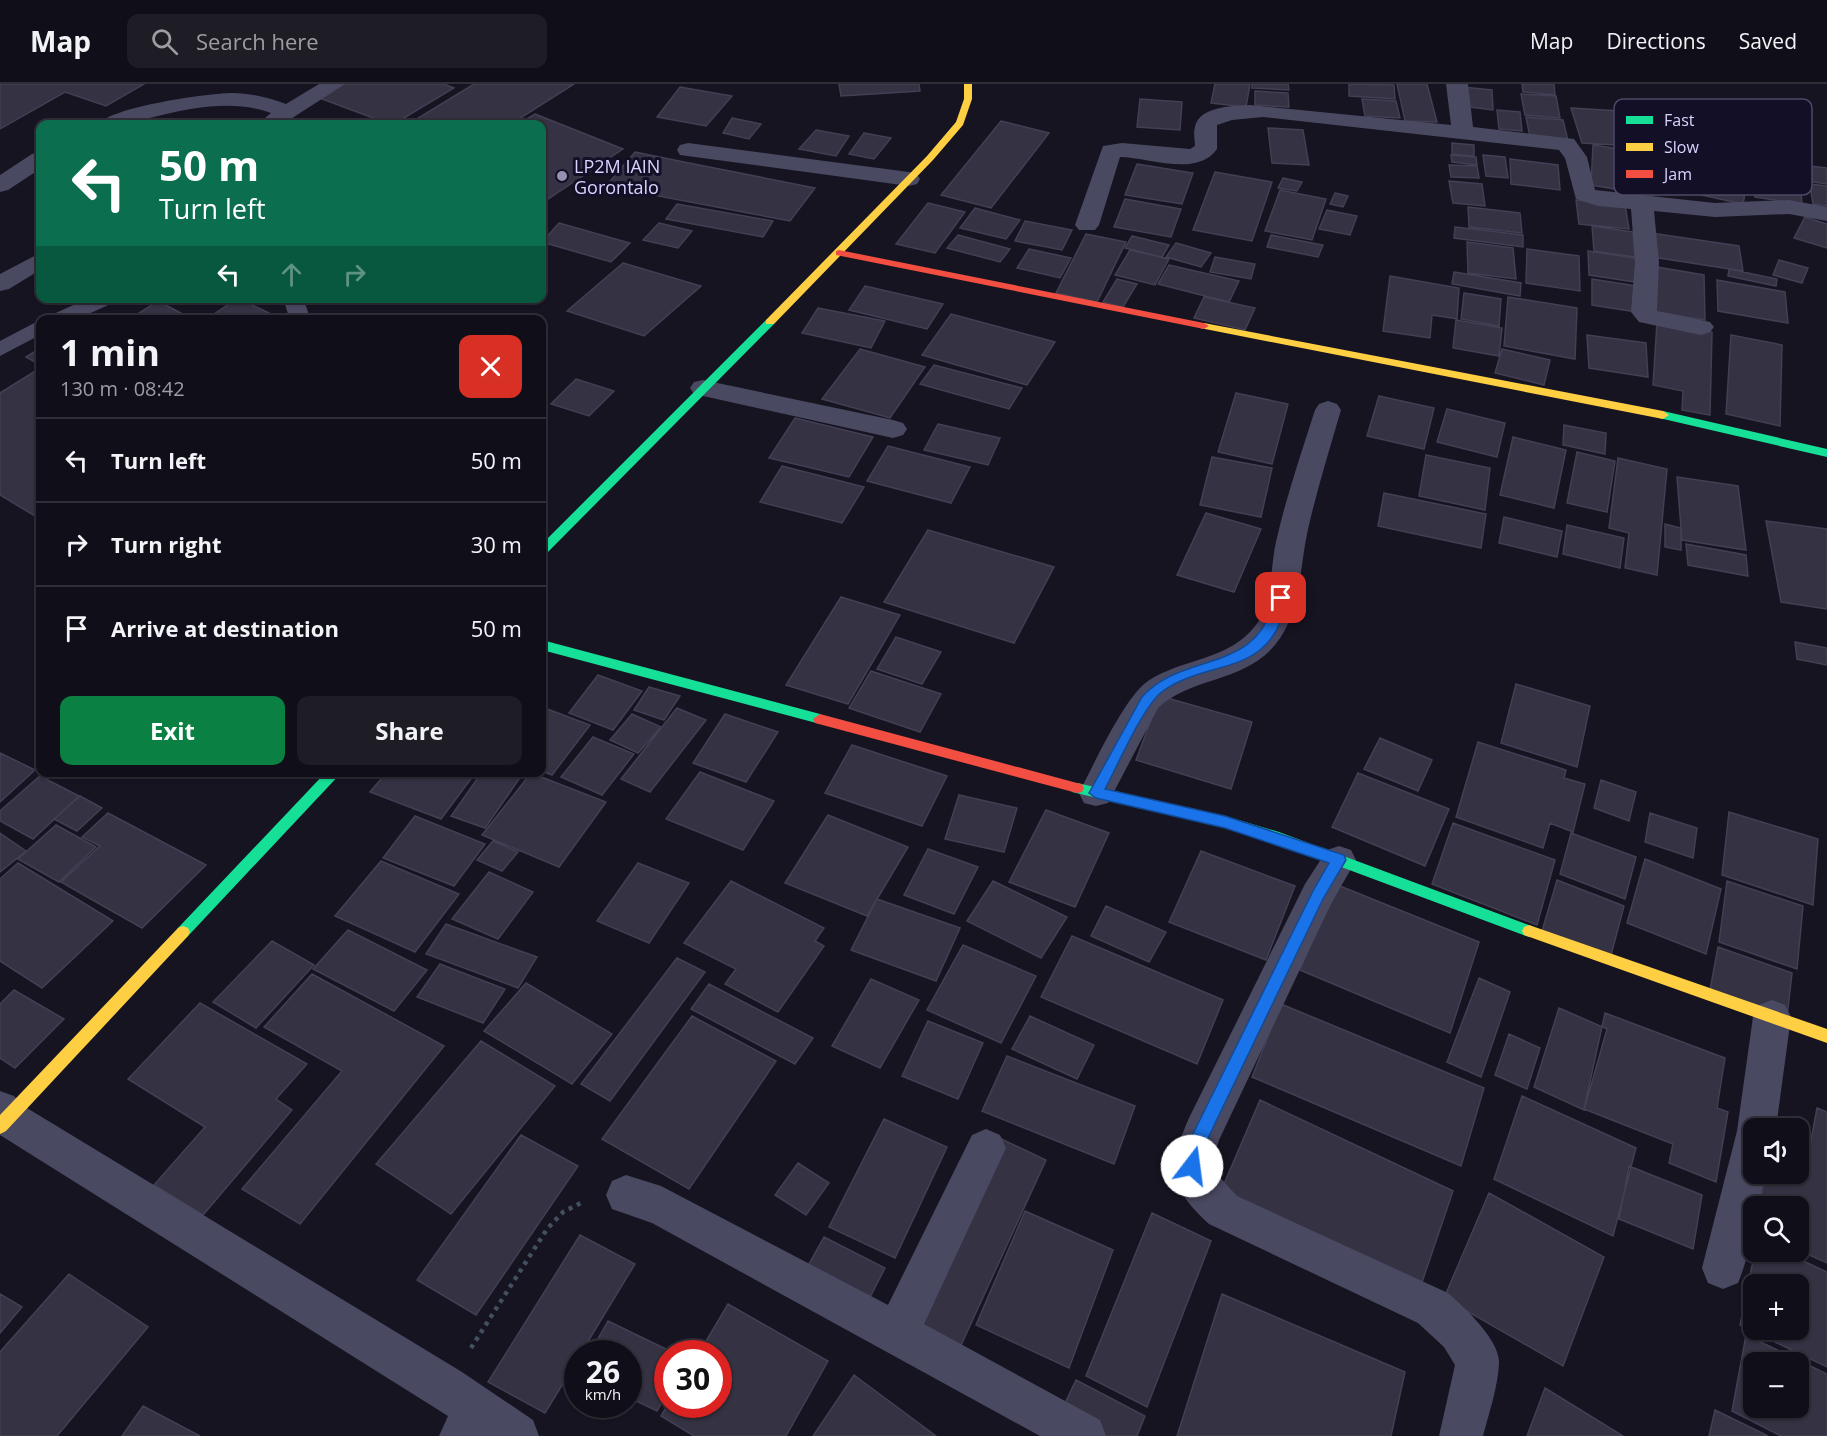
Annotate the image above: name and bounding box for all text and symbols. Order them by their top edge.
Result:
search box [127,14,547,68]
text: Map [30,22,91,60]
icon: search [148,25,181,58]
text: Search here [196,26,319,56]
text: Map [1530,27,1573,55]
text: Directions [1606,27,1706,55]
text: Saved [1739,27,1797,55]
legend [1614,99,1812,195]
text: Fast [1664,109,1695,131]
text: 50 m [159,136,259,193]
text: Slow [1664,136,1699,158]
icon: left [60,144,138,222]
place label: LP2M IAIN Gorontalo [574,154,660,199]
text: Jam [1662,163,1692,185]
marker: LP2M IAIN Gorontalo [555,169,569,183]
text: Turn left [159,190,266,227]
icon: left [212,258,245,291]
icon: ahead [275,258,308,291]
icon: right [338,258,371,291]
text: 1 min [60,328,160,377]
button: close [459,335,522,398]
text: 130 m · 08:42 [60,375,185,402]
icon: left [60,444,93,477]
text: Turn left [111,445,206,475]
text: 50 m [471,445,522,475]
icon: right [60,528,93,561]
text: Turn right [111,529,222,559]
text: 30 m [471,529,522,559]
pin [1255,572,1306,623]
icon: arrive [1264,581,1297,614]
icon: arrive [60,612,93,645]
text: Arrive at destination [111,613,339,643]
text: 50 m [471,613,522,643]
button: Exit [60,696,285,765]
button: Share [297,696,522,765]
map controls [1743,1118,1809,1418]
button: sound [1743,1118,1809,1184]
position arrow [1160,1134,1224,1198]
button: search [1743,1196,1809,1262]
button: + [1743,1274,1809,1340]
speed limit sign: 30 [654,1340,732,1418]
text: 26 [586,1351,620,1392]
button: − [1743,1352,1809,1418]
text: km/h [585,1384,621,1404]

